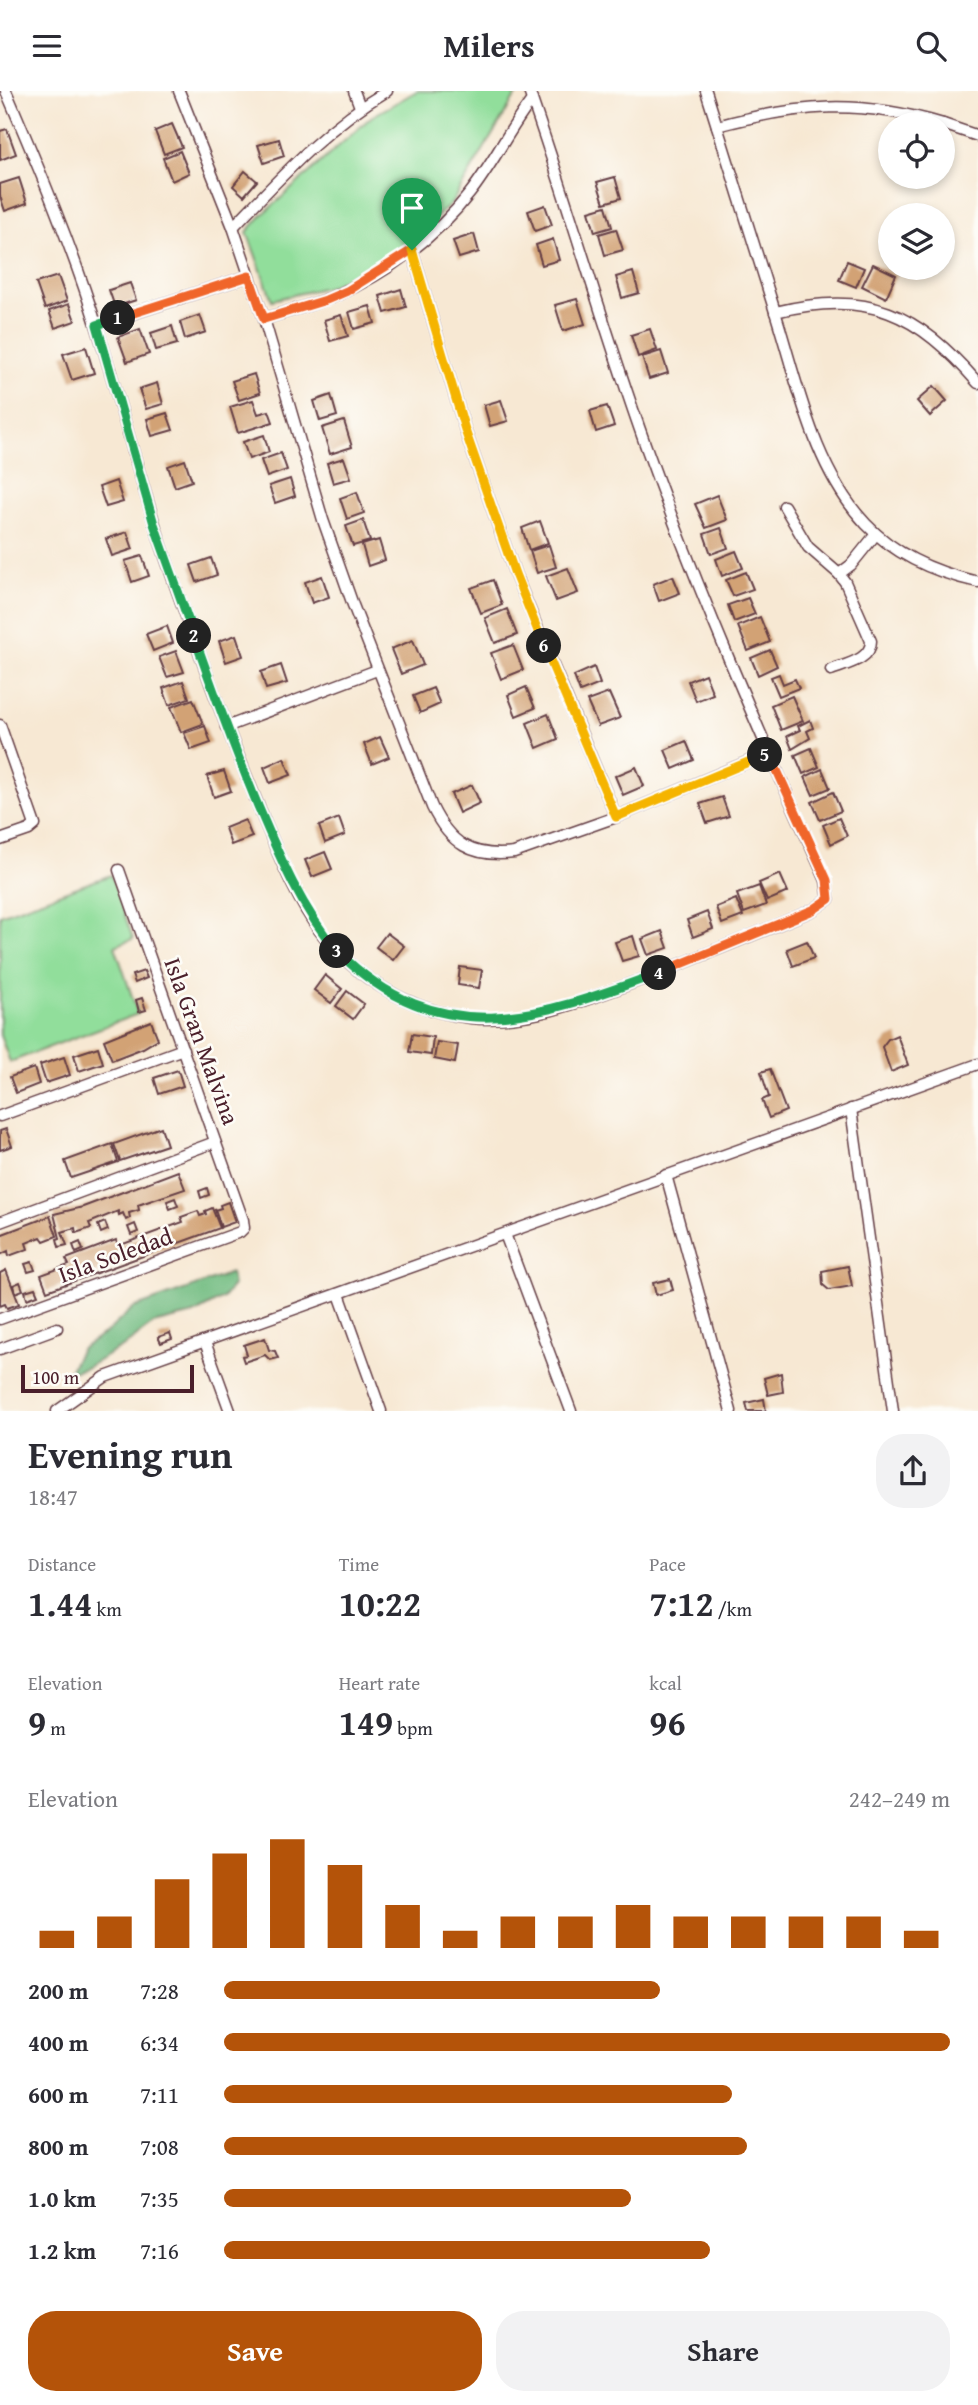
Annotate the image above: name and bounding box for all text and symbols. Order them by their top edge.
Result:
text: Milers [443,22,535,69]
icon: menu [28,27,66,65]
icon: search [912,27,950,65]
map controls [878,112,955,280]
button: locate [878,112,955,189]
pin [382,178,442,250]
icon: arrive [393,189,431,227]
button: layers [878,203,955,280]
pin: 1 [100,301,136,335]
text: 1 [113,303,122,331]
pin: 2 [176,619,212,653]
text: 2 [189,621,198,649]
pin: 6 [526,629,562,663]
text: 6 [539,631,548,659]
pin: 5 [748,737,782,773]
text: 5 [760,740,769,768]
pin: 3 [320,933,354,969]
text: 3 [332,936,341,964]
street label: Isla Gran Malvina [156,953,249,1130]
pin: 4 [642,955,676,991]
text: 4 [654,958,663,986]
street label: Isla Soledad [53,1218,177,1292]
scale bar [21,1362,194,1394]
text: 100 m [32,1363,79,1391]
text: Evening run [28,1426,232,1482]
button: share [876,1434,950,1508]
text: 18:47 [28,1480,78,1513]
text: Distance [28,1550,96,1578]
text: Time [339,1550,379,1578]
text: Pace [649,1550,686,1578]
text: 1.44 [28,1578,92,1629]
text: 10:22 [339,1578,421,1629]
text: 7:12 [649,1578,714,1629]
text: km [92,1595,122,1623]
text: /km [714,1595,752,1623]
text: Elevation [28,1669,102,1697]
text: Heart rate [339,1669,420,1697]
text: kcal [649,1669,682,1697]
text: 9 [28,1697,46,1748]
text: 149 [339,1697,393,1748]
text: 96 [649,1697,686,1748]
text: m [46,1714,66,1742]
text: bpm [393,1714,433,1742]
text: Elevation [28,1782,118,1815]
text: 242–249 m [849,1782,950,1815]
text: 200 m [28,1974,89,2007]
text: 7:28 [140,1974,179,2007]
text: 400 m [28,2026,89,2059]
text: 6:34 [140,2026,179,2059]
text: 600 m [28,2078,89,2111]
text: 7:11 [140,2078,179,2111]
text: 800 m [28,2130,89,2163]
text: 7:08 [140,2130,179,2163]
text: 1.0 km [28,2182,96,2215]
text: 7:35 [140,2182,179,2215]
text: 1.2 km [28,2234,96,2267]
text: 7:16 [140,2234,179,2267]
button: Save [28,2311,482,2391]
button: Share [496,2311,950,2391]

